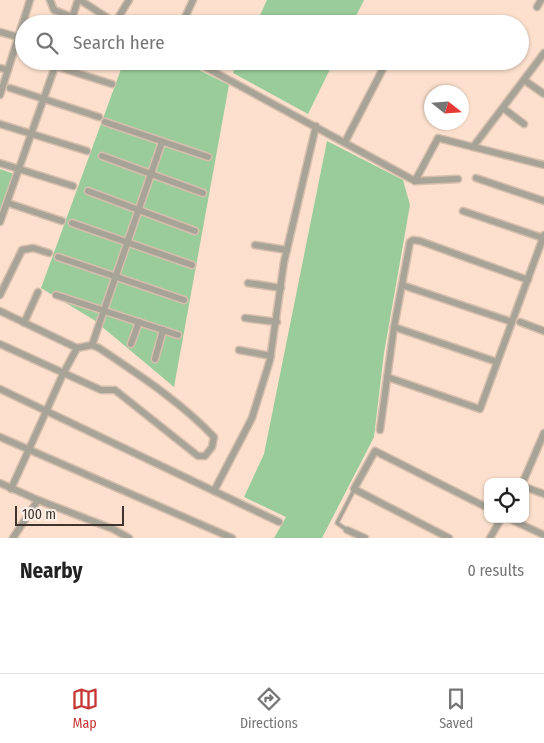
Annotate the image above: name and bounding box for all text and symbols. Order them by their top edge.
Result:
search box [15,15,529,70]
icon: search [33,29,61,57]
text: Search here [73,31,165,54]
north arrow [424,85,469,130]
map controls [484,478,529,523]
button: locate [484,478,529,523]
scale bar [15,503,124,526]
text: 100 m [22,506,56,523]
text: Nearby [20,558,82,584]
text: 0 results [467,561,524,580]
tab: Map [71,685,99,732]
tab: Directions [240,685,298,732]
tab: Saved [439,685,473,732]

